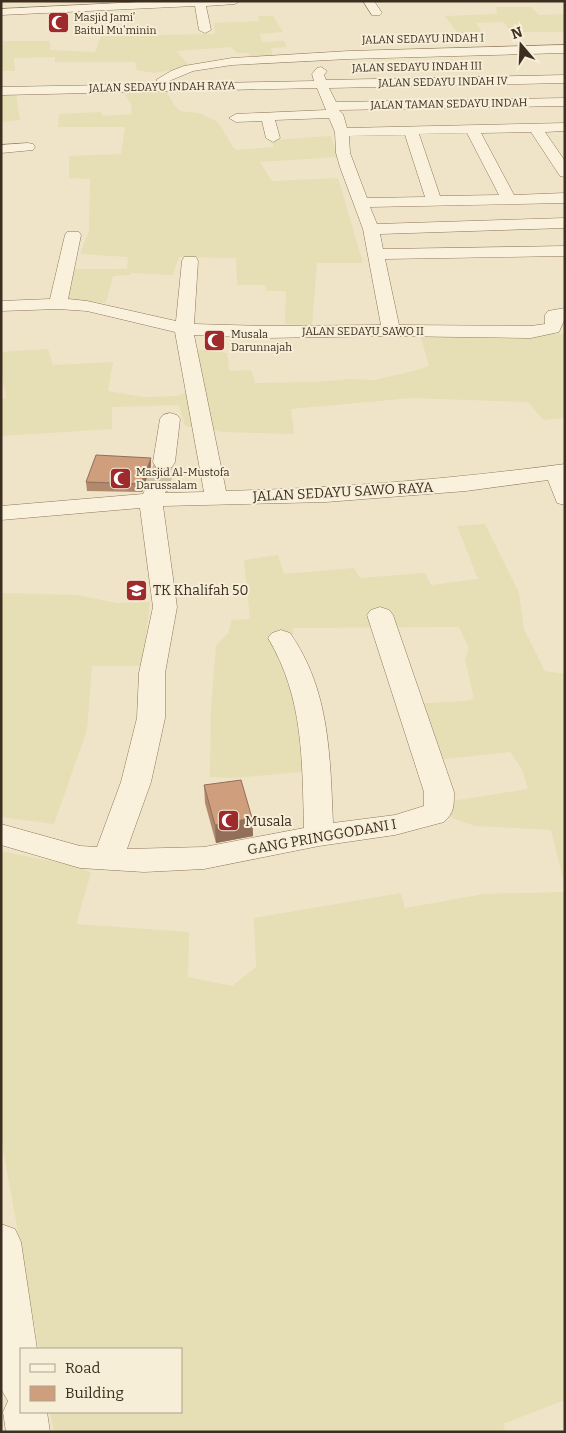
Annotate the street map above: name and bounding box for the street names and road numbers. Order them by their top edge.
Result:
street label: JALAN SEDAYU INDAH I [361,31,484,47]
street label: JALAN SEDAYU INDAH III [351,59,482,75]
street label: JALAN SEDAYU INDAH IV [377,74,508,90]
street label: JALAN SEDAYU INDAH RAYA [88,79,235,95]
street label: JALAN TAMAN SEDAYU INDAH [369,96,528,112]
street label: JALAN SEDAYU SAWO II [301,325,424,338]
street label: JALAN SEDAYU SAWO RAYA [251,479,434,505]
street label: GANG PRINGGODANI I [246,815,398,858]

